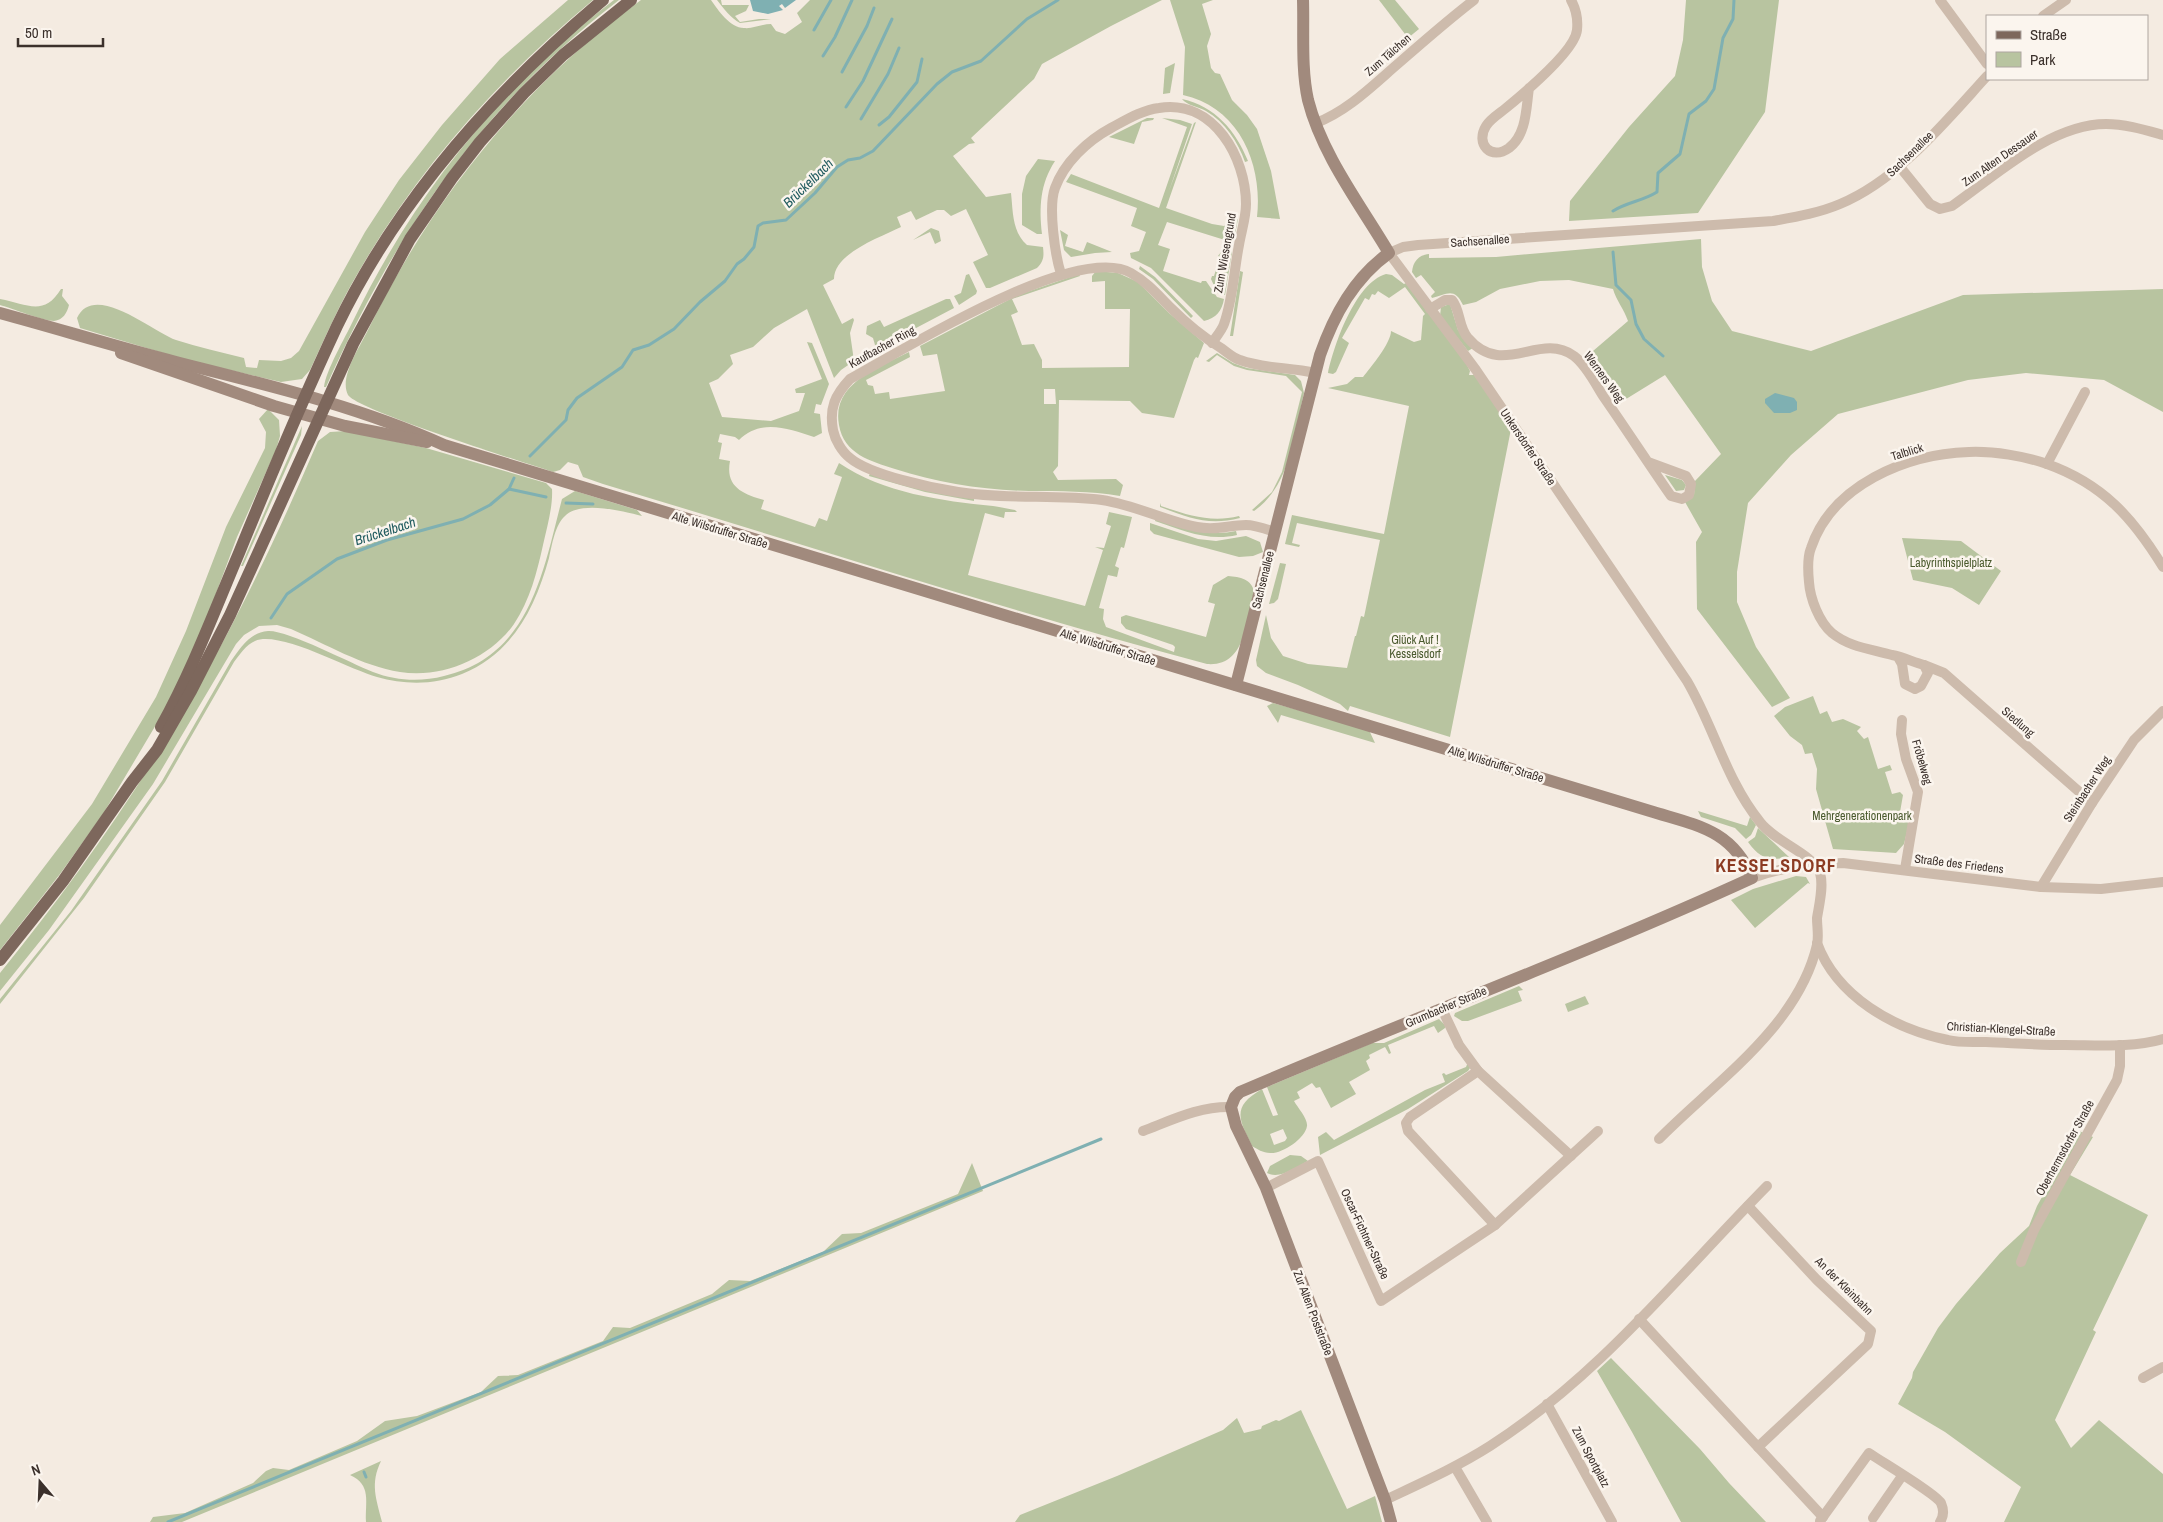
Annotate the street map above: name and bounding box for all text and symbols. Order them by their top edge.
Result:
scale bar [18,15,102,47]
legend [1986,15,2148,80]
text: 50 m [25,22,52,43]
text: Straße [2030,24,2067,45]
street label: Zum Tälchen [1361,30,1415,80]
text: Park [2030,49,2056,70]
street label: Zum Alten Dessauer [1959,125,2042,190]
street label: Sachsenallee [1883,128,1937,180]
water label: Brückelbach [779,155,837,211]
street label: Zum Wiesengrund [1210,212,1240,294]
street label: Sachsenallee [1450,231,1510,251]
street label: Kaufbacher Ring [846,322,919,372]
street label: Werners Weg [1580,348,1628,406]
street label: Unkersdorfer Straße [1496,406,1560,488]
street label: Talblick [1889,440,1925,464]
street label: Alte Wilsdruffer Straße [669,508,770,552]
water label: Brückelbach [352,513,418,549]
street label: Sachsenallee [1248,549,1278,611]
park label: Labyrinthspielplatz [1910,555,1992,571]
street label: Alte Wilsdruffer Straße [1057,625,1158,669]
park label: Glück Auf ! Kesselsdorf [1389,632,1441,662]
street label: Siedlung [1998,703,2038,741]
street label: Fröbelweg [1908,738,1936,787]
street label: Alte Wilsdruffer Straße [1445,742,1546,786]
street label: Steinbacher Weg [2060,752,2115,825]
park label: Mehrgenerationenpark [1812,808,1912,824]
street label: Straße des Friedens [1914,851,2005,877]
district label: KESSELSDORF [1715,853,1837,878]
street label: Grumbacher Straße [1403,983,1489,1031]
street label: Christian-Klengel-Straße [1946,1018,2056,1040]
street label: Oberhermsdorfer Straße [2032,1097,2098,1199]
street label: Oscar-Fichtner-Straße [1337,1186,1393,1282]
street label: An der Kleinbahn [1811,1253,1877,1319]
street label: Zur Alten Poststraße [1289,1268,1337,1358]
street label: Zum Sportplatz [1568,1424,1614,1490]
north arrow [15,1457,65,1507]
text: N [29,1460,43,1480]

